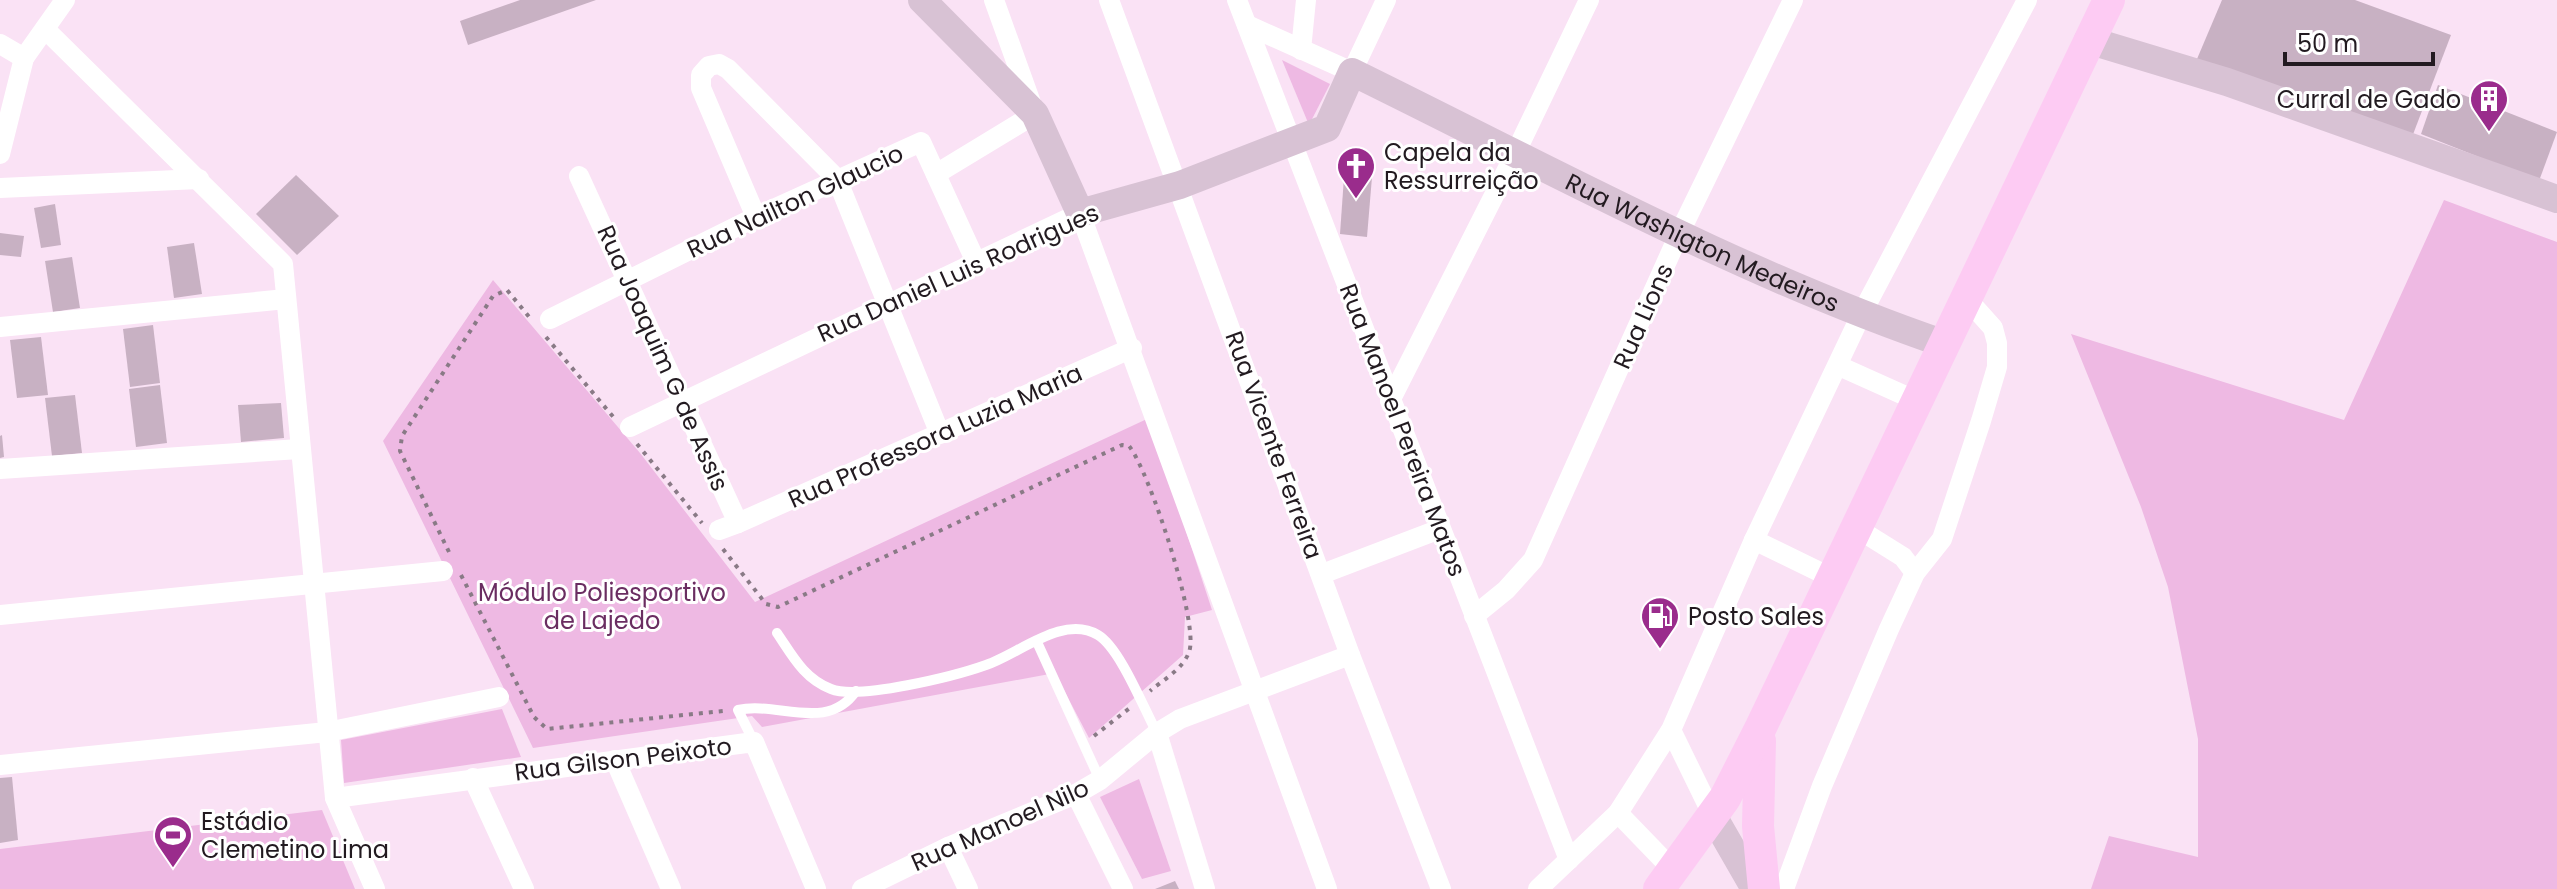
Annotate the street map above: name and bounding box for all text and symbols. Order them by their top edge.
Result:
scale bar [2285,16,2433,66]
text: 50 m [2297,27,2358,60]
building icon: Curral de Gado [2468,78,2510,133]
place label: Curral de Gado [2277,83,2461,116]
street label: Rua Nailton Glaucio [681,136,909,266]
place label: Capela da Ressurreição [1384,136,1539,197]
church icon: Capela da Ressurreição [1335,145,1377,200]
street label: Rua Washigton Medeiros [1560,165,1844,319]
street label: Rua Daniel Luis Rodrigues [812,196,1104,350]
street label: Rua Joaquim G de Assis [589,220,737,496]
street label: Rua Lions [1605,258,1681,374]
street label: Rua Manoel Pereira Matos [1332,279,1474,581]
street label: Rua Vicente Ferreira [1217,326,1331,564]
street label: Rua Professora Luzia Maria [783,356,1087,516]
park label: Módulo Poliesportivo de Lajedo [478,576,726,637]
fuel station icon: Posto Sales [1639,595,1681,650]
place label: Posto Sales [1688,600,1824,633]
street label: Rua Gilson Peixoto [513,729,733,789]
street label: Rua Manoel Nilo [906,771,1094,879]
place label: Estádio Clemetino Lima [201,805,389,866]
sports icon: Estádio Clemetino Lima [152,814,194,869]

